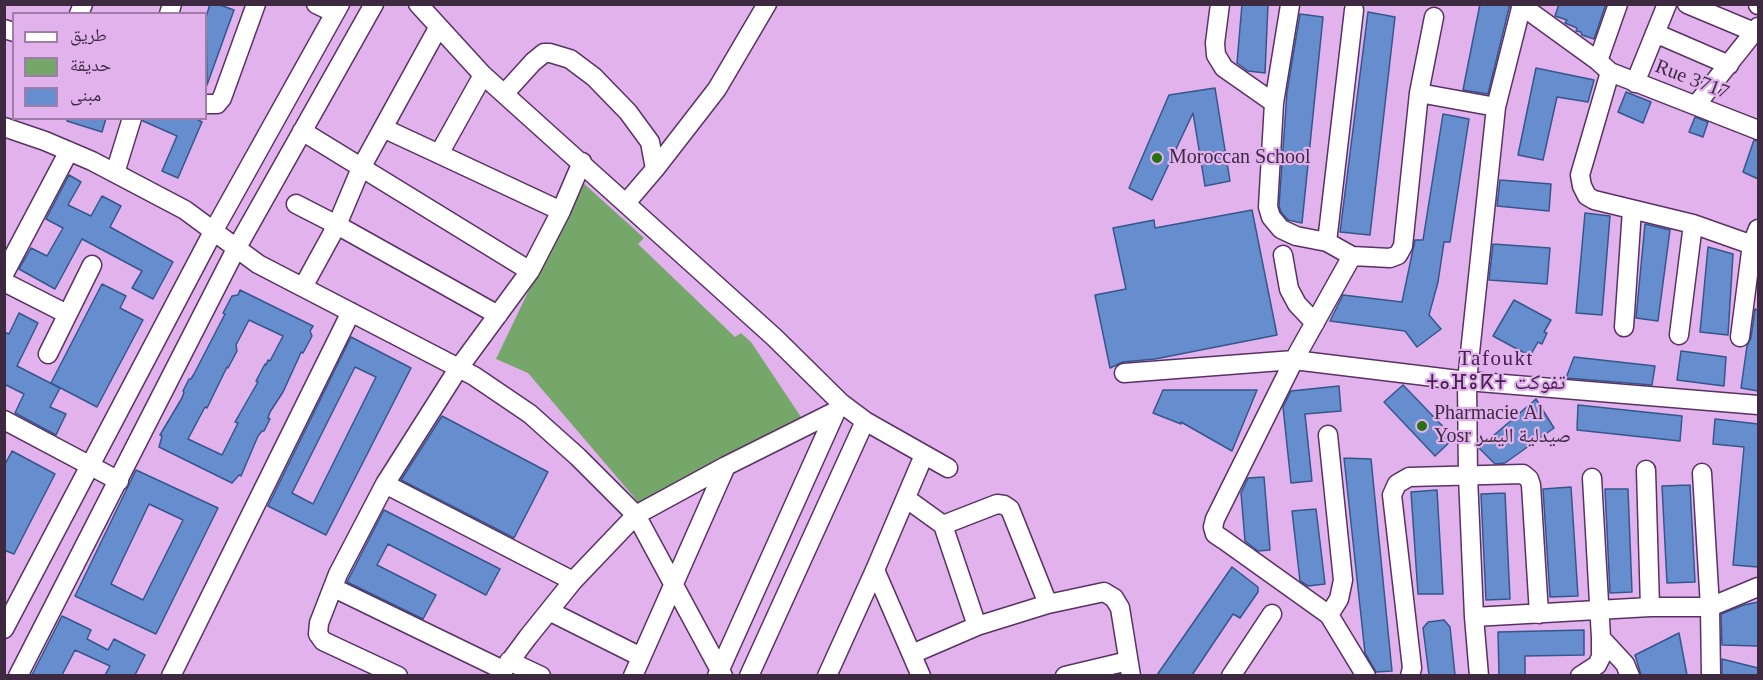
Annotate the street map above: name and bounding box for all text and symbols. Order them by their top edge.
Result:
legend [12,12,207,120]
text: طريق [70,25,107,45]
text: حديقة [70,55,111,75]
street label: Rue 3717 [1652,55,1732,105]
text: مبنى [70,85,101,105]
place label: Moroccan School [1169,146,1311,170]
marker: Moroccan School [1150,151,1164,165]
district label: Tafoukt ⵜⴰⴼⵓⴽⵜ تفوكت [1432,346,1560,396]
place label: Pharmacie Al Yosr صيدلية اليسر [1434,402,1571,449]
marker: Pharmacie Al Yosr صيدلية اليسر [1415,419,1429,433]

